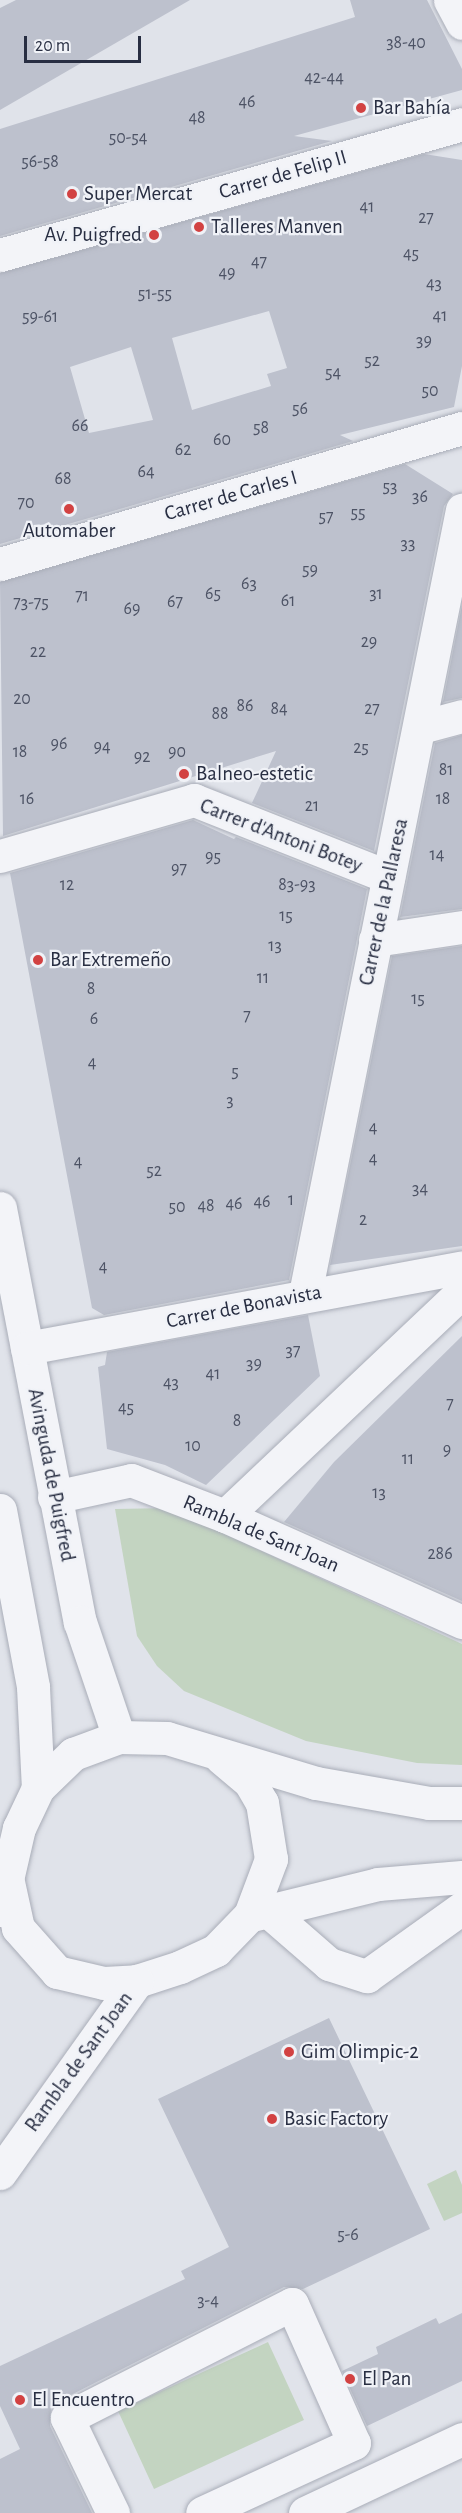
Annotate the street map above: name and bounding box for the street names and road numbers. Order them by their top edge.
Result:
street label: Carrer de Felip II [216,145,350,205]
street label: Carrer de Carles I [162,465,300,527]
street label: Carrer d'Antoni Botey [196,793,366,879]
street label: Carrer de la Pallaresa [354,816,414,988]
street label: Carrer de Bonavista [164,1280,324,1334]
street label: Avinguda de Puigfred [22,1386,80,1564]
street label: Rambla de Sant Joan [179,1490,343,1578]
street label: Rambla de Sant Joan [20,1987,138,2137]

